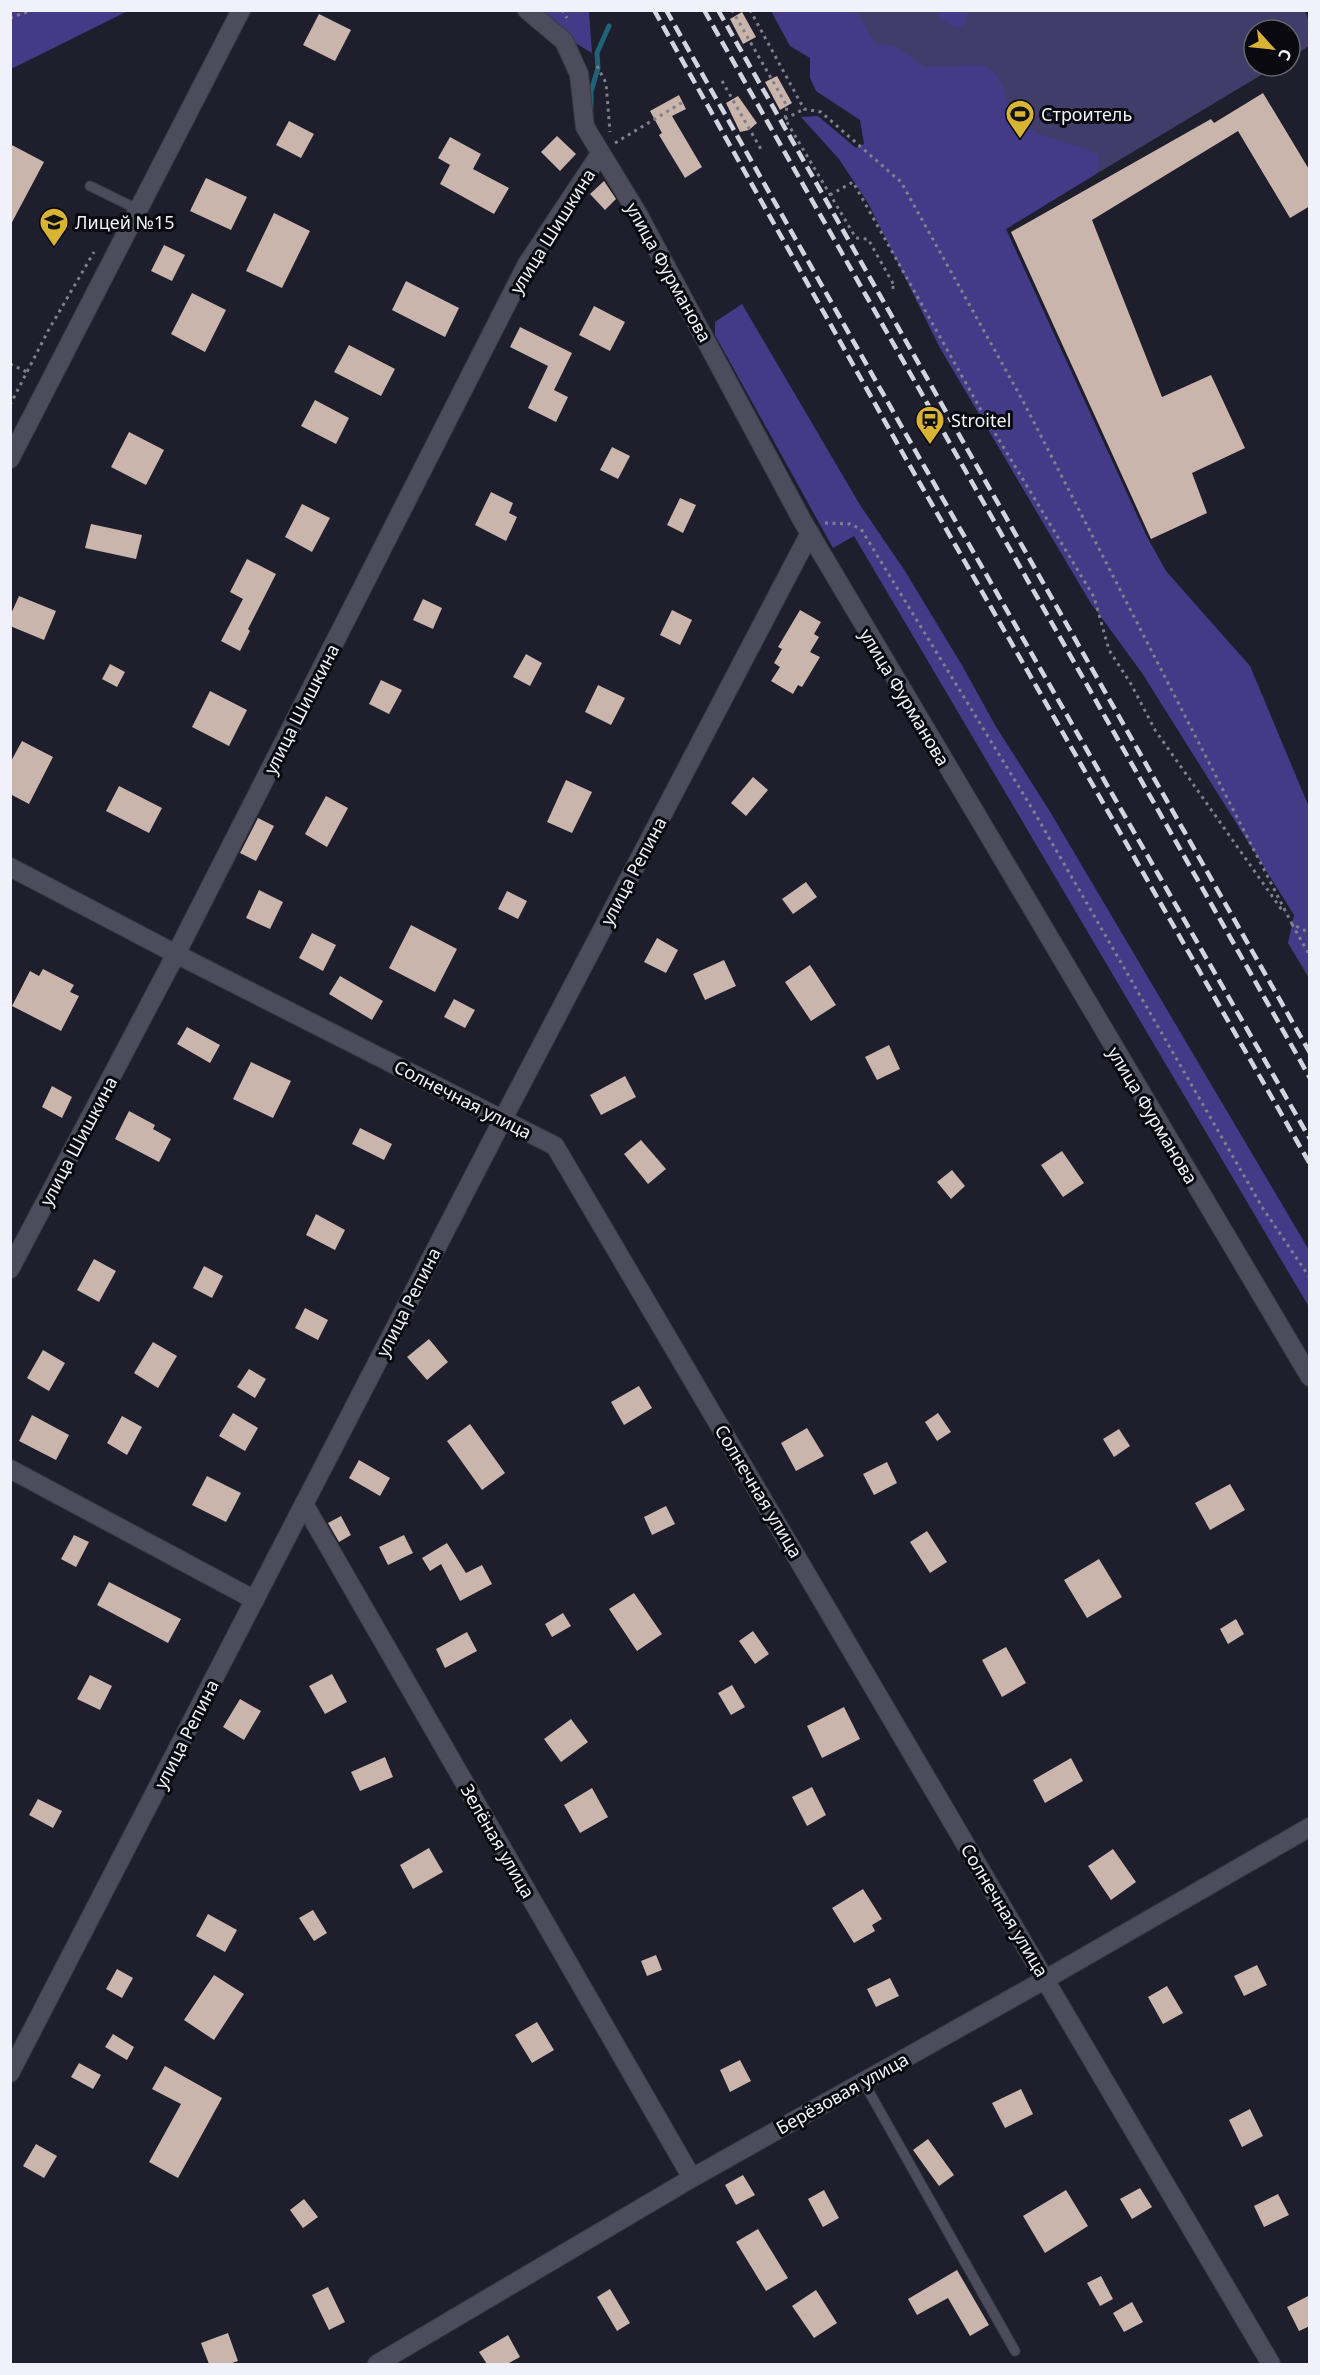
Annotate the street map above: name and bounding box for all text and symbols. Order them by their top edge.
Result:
north arrow [1242,18,1302,78]
text: С [1273,45,1298,64]
sports icon: Строитель [1004,98,1036,140]
place label: Строитель [1041,102,1132,126]
street label: улица Шишкина [504,164,600,298]
street label: улица Фурманова [621,198,717,346]
school or university icon: Лицей №15 [38,206,70,248]
place label: Лицей №15 [75,210,175,234]
station icon: Stroitel [914,404,946,446]
place label: Stroitel [951,408,1011,432]
street label: улица Фурманова [854,624,956,770]
street label: улица Шишкина [258,640,344,778]
street label: улица Репина [594,813,672,929]
street label: улица Фурманова [1102,1042,1204,1188]
street label: Солнечная улица [390,1054,536,1144]
street label: улица Шишкина [34,1072,122,1210]
street label: улица Репина [370,1243,446,1361]
street label: Солнечная улица [710,1420,808,1562]
street label: улица Репина [148,1675,224,1793]
street label: Зелёная улица [456,1780,540,1902]
street label: Солнечная улица [956,1839,1054,1981]
street label: Берёзовая улица [772,2047,912,2139]

